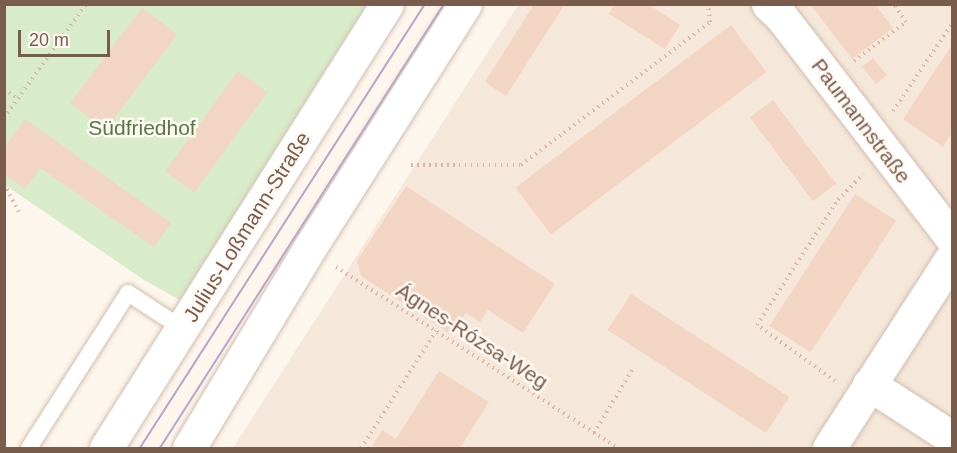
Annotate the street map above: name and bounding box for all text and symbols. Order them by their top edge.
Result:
scale bar [21,18,112,56]
text: 20 m [29,30,69,50]
street label: Paumannstraße [806,54,916,188]
park label: Südfriedhof [88,115,196,141]
street label: Julius-Loßmann-Straße [178,127,316,327]
street label: Ágnes-Rózsa-Weg [391,278,553,394]

